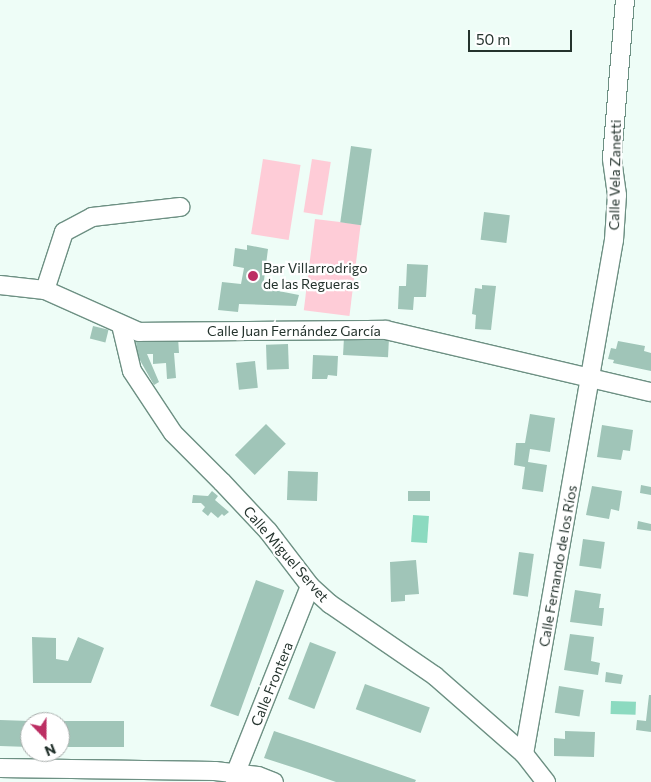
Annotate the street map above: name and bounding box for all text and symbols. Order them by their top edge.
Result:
scale bar [471,20,575,52]
text: 50 m [476,30,510,48]
street label: Calle Vela Zanetti [606,119,624,231]
place label: Bar Villarrodrigo de las Regueras [263,260,368,292]
marker: Bar Villarrodrigo de las Regueras [247,270,259,282]
street label: Calle Juan Fernández García [207,323,381,339]
street label: Calle Fernando de los Ríos [536,484,580,648]
street label: Calle Miguel Servet [240,503,332,605]
street label: Calle Frontera [247,639,297,729]
north arrow [20,712,70,762]
text: N [42,741,58,760]

